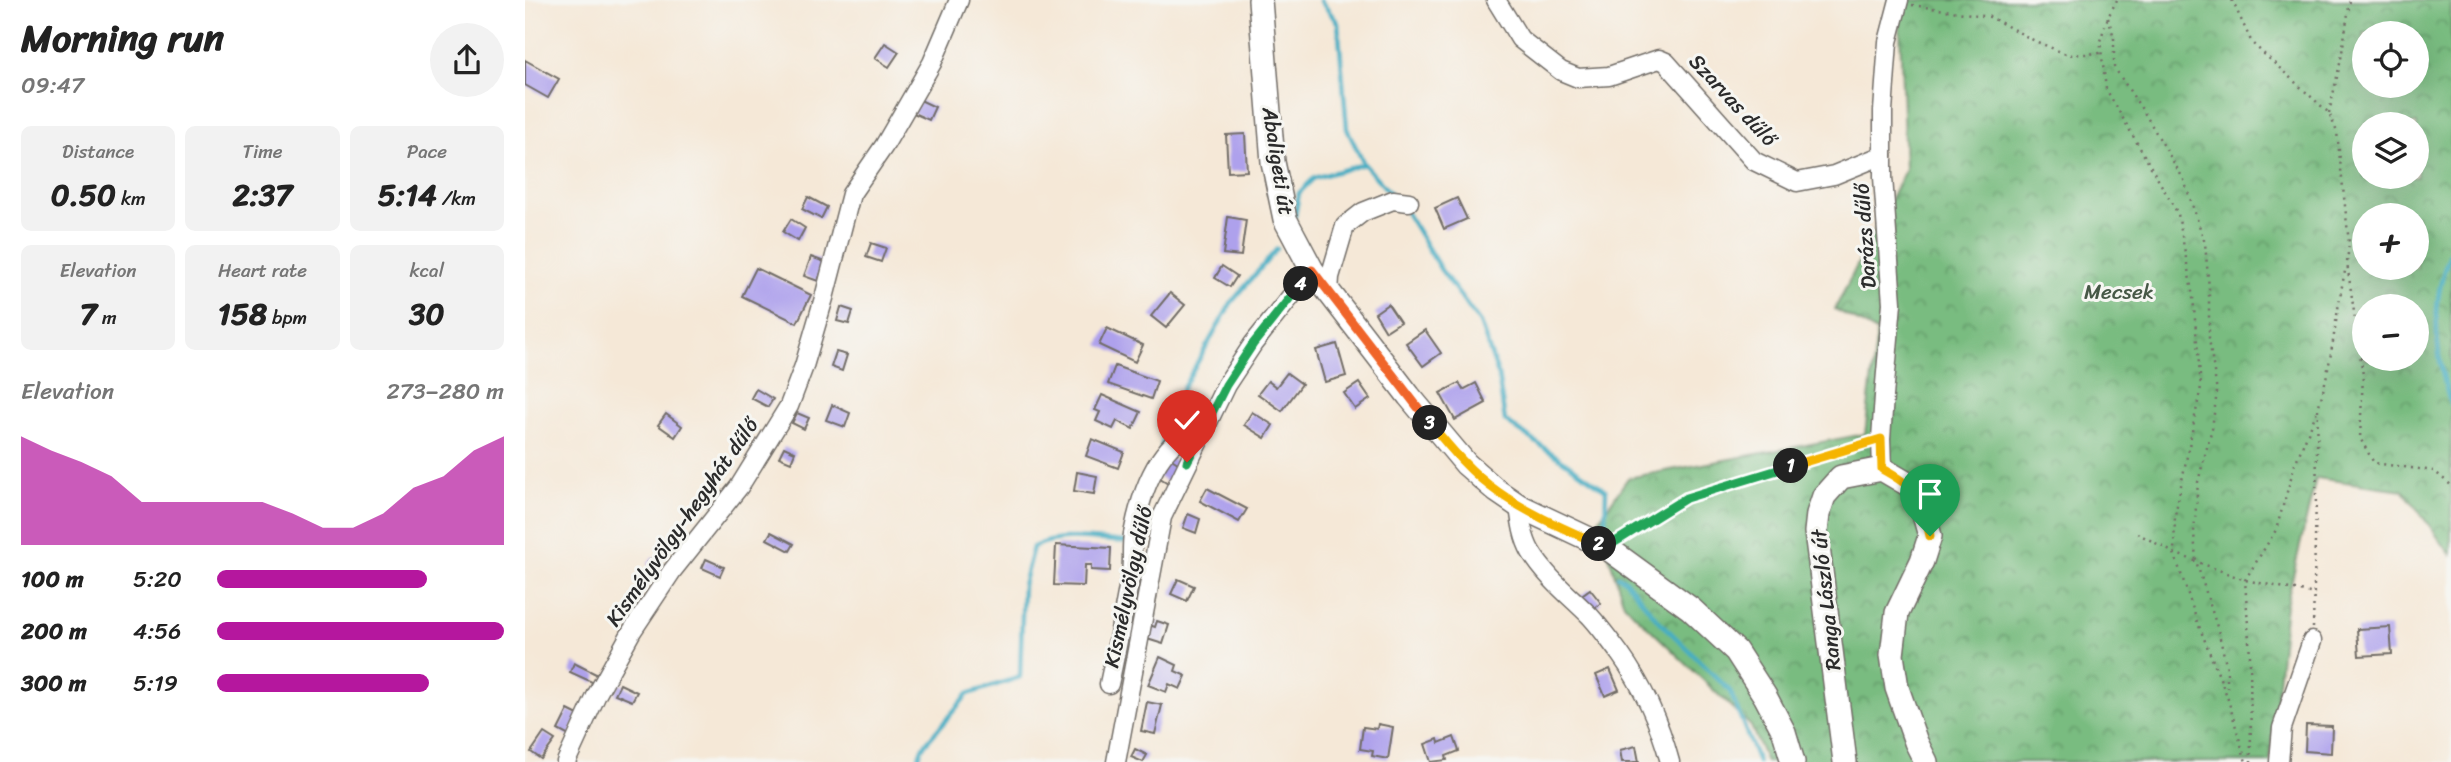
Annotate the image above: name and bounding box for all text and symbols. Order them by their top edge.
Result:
text: Morning run [21,5,224,72]
map controls [2352,21,2429,371]
button: locate [2352,21,2429,98]
button: share [430,23,504,97]
street label: Szarvas dűlő [1679,44,1788,157]
text: 09:47 [21,65,84,106]
street label: Abaligeti út [1251,103,1305,218]
button: layers [2352,112,2429,189]
text: Distance [62,135,134,168]
text: Time [242,135,283,168]
text: Pace [407,135,447,168]
text: 0.50 [51,168,116,222]
text: 2:37 [233,168,292,222]
text: 5:14 [378,168,437,222]
street label: Darázs dűlő [1842,181,1888,290]
text: km [116,182,146,215]
text: /km [437,182,476,215]
button: + [2352,203,2429,280]
text: Elevation [60,254,137,287]
text: Heart rate [218,254,307,287]
text: kcal [410,254,444,287]
pin: 4 [1283,266,1319,302]
text: 4 [1295,267,1306,300]
park label: Mecsek [2084,273,2154,311]
text: 7 [80,287,97,341]
text: 158 [218,287,267,341]
text: 30 [409,287,445,341]
button: − [2352,294,2429,371]
text: m [97,301,117,334]
text: bpm [267,301,307,334]
text: Elevation [21,371,114,412]
text: 273–280 m [387,371,504,412]
pin [1157,390,1217,462]
icon: check [1168,401,1206,439]
pin: 3 [1413,406,1447,440]
text: 3 [1424,406,1435,439]
street label: Kismélyvölgy-hegyhát dűlő [595,408,769,635]
pin: 1 [1773,448,1809,484]
text: 1 [1786,449,1795,482]
pin [1900,464,1960,536]
icon: arrive [1911,475,1949,513]
street label: Kismélyvölgy dűlő [1092,501,1164,671]
pin: 2 [1581,526,1617,562]
street label: Ranga László út [1800,526,1852,673]
text: 2 [1593,527,1604,560]
text: 100 m [21,559,84,600]
text: 5:20 [133,559,182,600]
text: 200 m [21,611,87,652]
text: 4:56 [133,611,181,652]
text: 300 m [21,663,86,704]
text: 5:19 [133,663,178,704]

